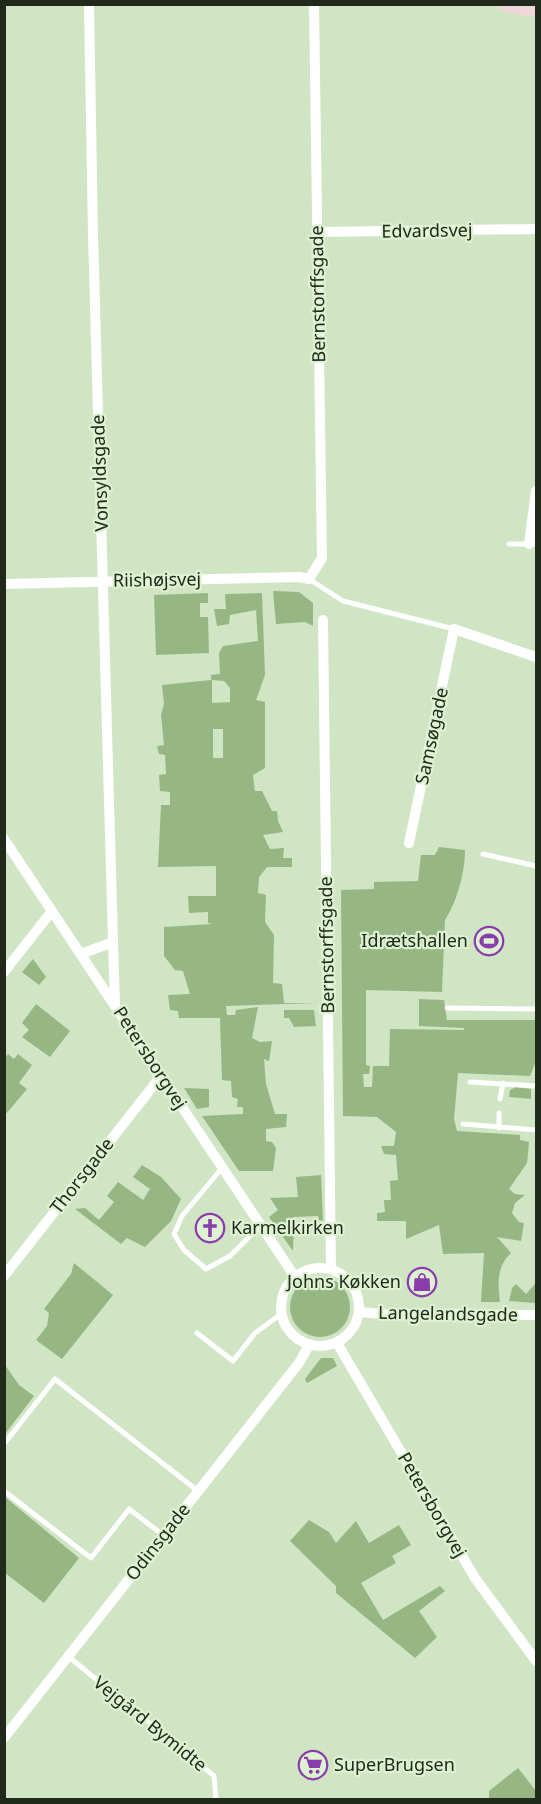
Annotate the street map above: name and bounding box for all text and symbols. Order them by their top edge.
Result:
street label: Edvardsvej [381,217,473,243]
street label: Bernstorffsgade [304,225,330,363]
street label: Vonsyldsgade [85,414,113,532]
street label: Riishøjsvej [113,566,201,592]
street label: Samsøgade [409,685,453,787]
street label: Bernstorffsgade [313,876,339,1014]
sports icon: Idrætshallen [473,925,505,957]
place label: Idrætshallen [361,928,468,952]
street label: Petersborgvej [109,1001,193,1113]
street label: Thorsgade [44,1132,119,1218]
church icon: Karmelkirken [194,1212,226,1244]
place label: Karmelkirken [231,1215,344,1239]
shop icon: Johns Køkken [406,1266,438,1298]
place label: Johns Køkken [285,1269,401,1293]
street label: Langelandsgade [378,1300,518,1326]
street label: Petersborgvej [393,1447,473,1562]
street label: Odinsgade [119,1498,195,1585]
street label: Vejgård Bymidte [89,1670,212,1776]
supermarket icon: SuperBrugsen [297,1749,329,1781]
place label: SuperBrugsen [334,1752,455,1776]

